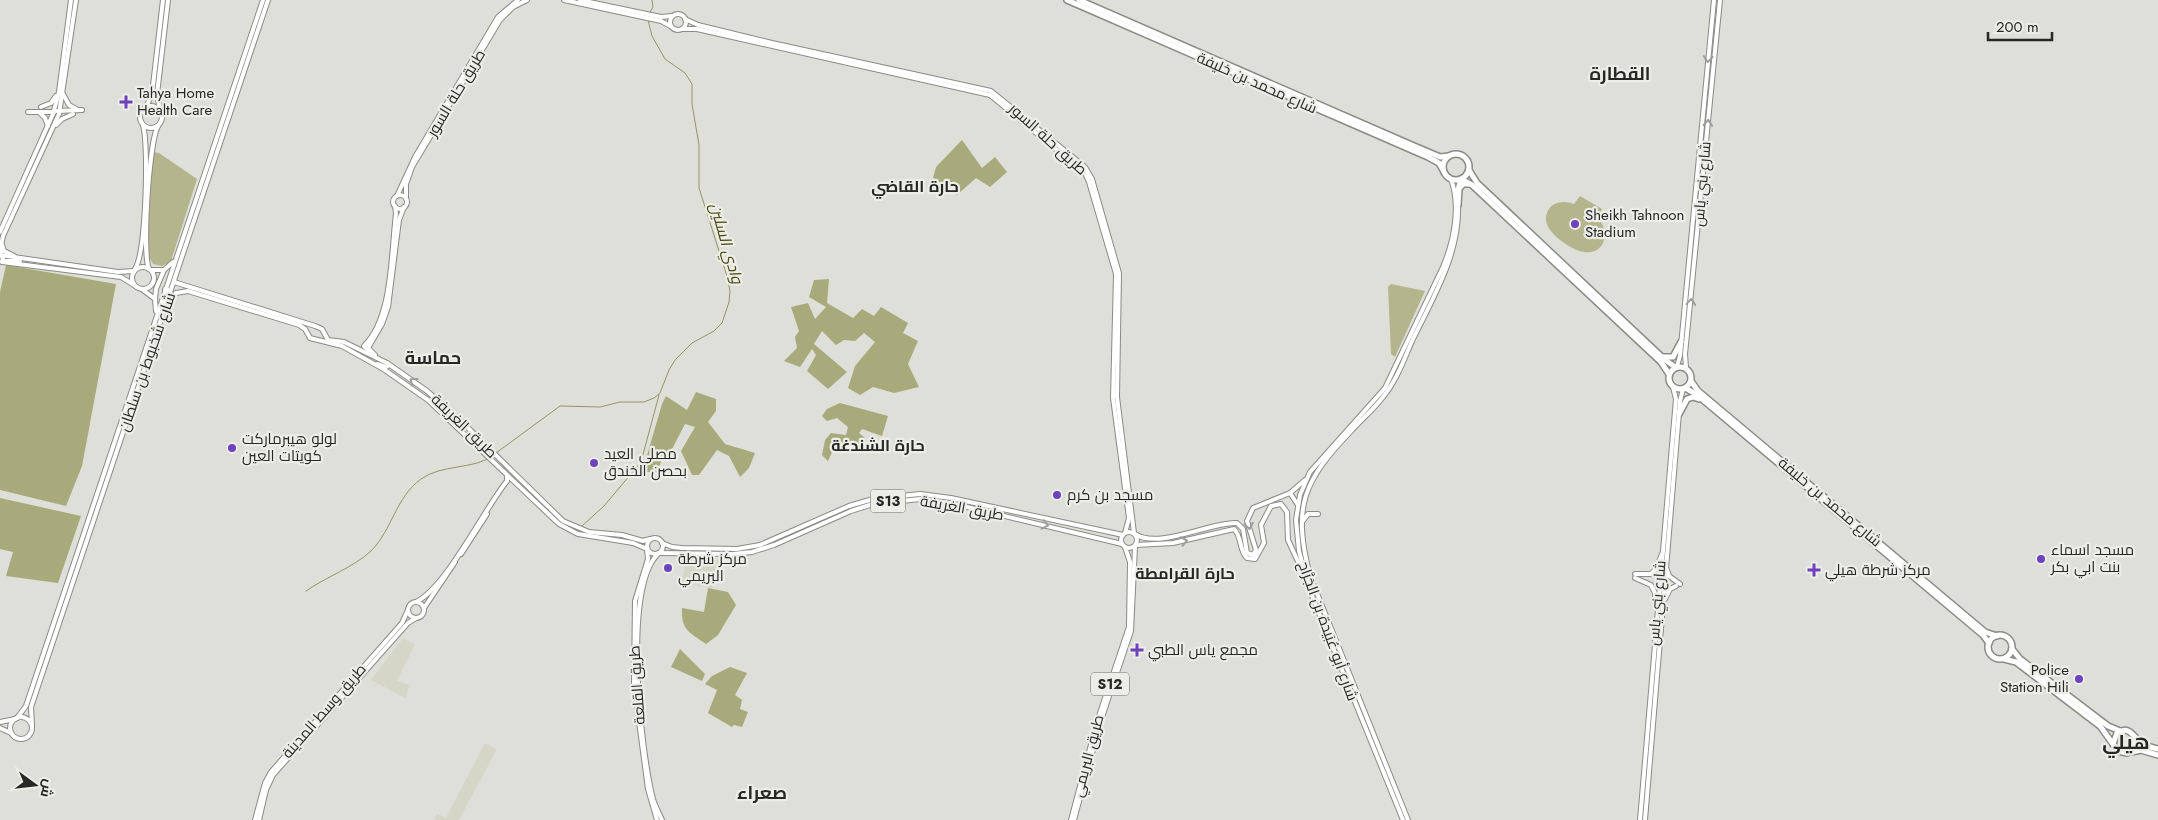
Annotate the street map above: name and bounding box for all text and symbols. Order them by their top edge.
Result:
scale bar [1988,10,2052,42]
text: 200 m [1996,16,2039,38]
street label: طريق حلة السور [421,45,491,142]
street label: شارع محمد بن خليفة [1193,47,1321,119]
one-way arrow [1703,55,1714,63]
district label: القطارة [1590,61,1650,87]
place label: Tahya Home Health Care [137,82,214,121]
marker: Tahya Home Health Care [119,95,133,109]
street label: طريق حلة السور [1003,97,1092,180]
one-way arrow [1702,119,1713,127]
street label: شارع بني ياس [1687,141,1718,228]
district label: حارة القاضي [871,175,959,199]
water label: وادي السلين [703,200,749,288]
place label: Sheikh Tahnoon Stadium [1585,204,1684,243]
marker: Sheikh Tahnoon Stadium [1569,218,1581,230]
street label: شارع شخبوط بن سلطان [113,290,181,434]
one-way arrow [1685,298,1696,306]
district label: حماسة [405,345,461,371]
one-way arrow [409,378,419,387]
street label: طريق الغريفة [426,389,502,463]
place label: لولو هيبرماركت كويتات العين [242,428,337,467]
district label: حارة الشندغة [831,434,925,457]
marker: لولو هيبرماركت كويتات العين [226,442,238,454]
place label: مصلى العيد بحصن الخندق [604,443,687,482]
street label: شارع محمد بن خليفة [1773,452,1887,552]
marker: مصلى العيد بحصن الخندق [588,457,600,469]
place label: مسجد بن كرم [1067,484,1153,506]
marker: مسجد بن كرم [1051,489,1063,501]
road number: S13 [870,490,906,512]
street label: طريق الغريفة [919,490,1005,526]
one-way arrow [1041,519,1049,530]
one-way arrow [1244,521,1254,530]
one-way arrow [1180,536,1188,546]
place label: مسجد اسماء بنت ابي بكر [2050,539,2134,579]
place label: مركز شرطة البريمي [678,548,747,588]
marker: مسجد اسماء بنت ابي بكر [2035,553,2047,565]
street label: شارع أبو عُبَيدة بن الجَرَّاح [1292,558,1364,704]
place label: مركز شرطة هيلي [1825,559,1931,582]
street label: شارع بني ياس [1642,560,1673,647]
marker: مركز شرطة البريمي [662,562,674,574]
district label: حارة القرامطة [1135,562,1235,585]
marker: مركز شرطة هيلي [1807,563,1821,577]
place label: مجمع ياس الطبي [1148,639,1258,662]
marker: مجمع ياس الطبي [1130,643,1144,657]
street label: طريق القلعة [623,645,651,725]
street label: طريق وسط المدينة [277,659,371,763]
place label: Police Station Hili [2000,659,2069,698]
road number: S12 [1091,672,1129,696]
marker: Police Station Hili [2073,673,2085,685]
street label: طريق البريمي [1066,712,1111,800]
district label: هيلي [2102,728,2150,758]
north arrow [10,760,60,810]
text: ش [36,777,60,800]
district label: صعراء [737,780,787,806]

